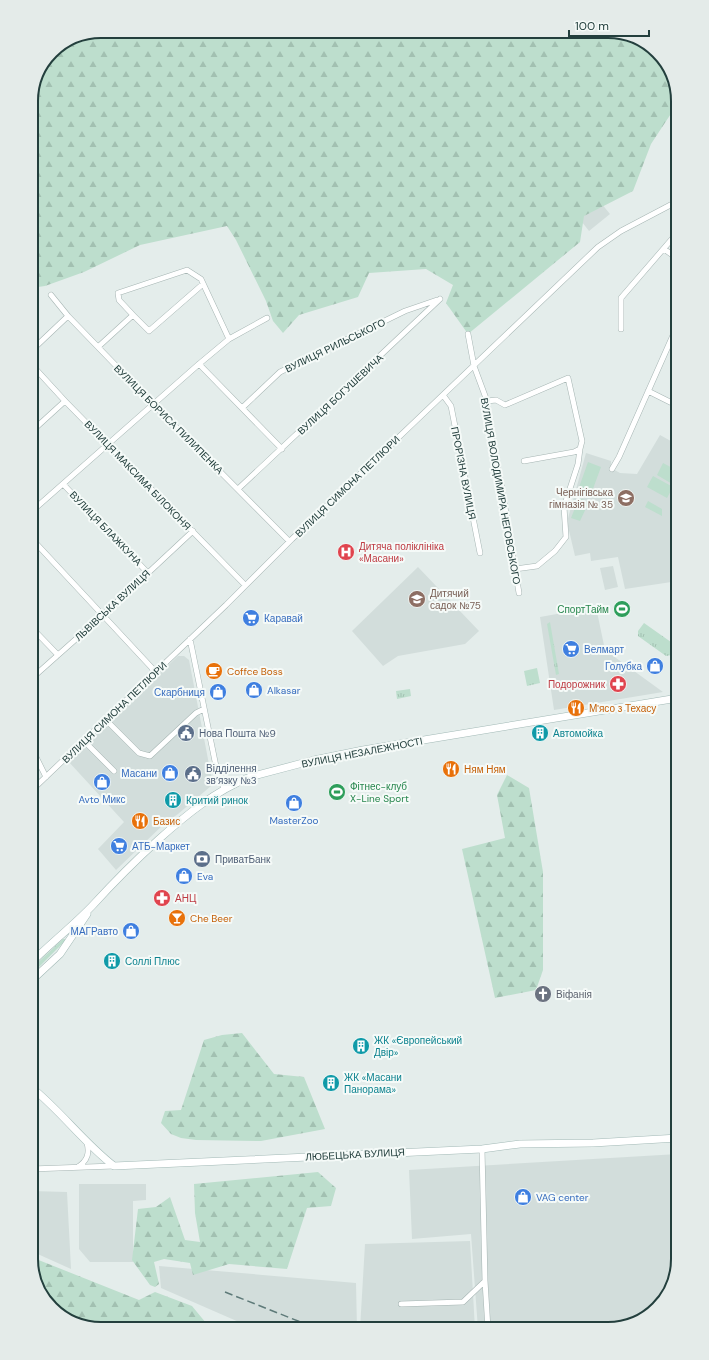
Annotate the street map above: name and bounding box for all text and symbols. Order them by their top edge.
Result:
scale bar [569,12,649,38]
text: 100 m [575,18,609,34]
street label: ВУЛИЦЯ РИЛЬСЬКОГО [283,315,388,375]
street label: ВУЛИЦЯ БОГУШЕВИЧА [295,351,386,437]
street label: ВУЛИЦЯ БОРИСА ПИЛИПЕНКА [111,362,226,477]
street label: ВУЛИЦЯ ВОЛОДИМИРА НЕГОВСЬКОГО [478,397,523,586]
street label: ВУЛИЦЯ МАКСИМА БІЛОКОНЯ [82,418,194,533]
street label: ПРОРІЗНА ВУЛИЦЯ [448,426,479,521]
street label: ВУЛИЦЯ СИМОНА ПЕТЛЮРИ [292,433,402,540]
place label: Чернігівська гімназія № 35 [549,486,613,511]
street label: ВУЛИЦЯ БЛАЖКУНА [67,488,145,569]
school or university icon: Чернігівська гімназія № 35 [616,488,636,508]
place label: Дитяча поліклініка «Масани» [359,540,444,565]
hospital icon: Дитяча поліклініка «Масани» [336,542,356,562]
street label: ЛЬВІВСЬКА ВУЛИЦЯ [72,567,153,644]
place label: Дитячий садок №75 [430,587,481,612]
school or university icon: Дитячий садок №75 [407,589,427,609]
sports icon: СпортТайм [612,599,632,619]
place label: СпортТайм [557,603,609,616]
supermarket icon: Каравай [241,608,261,628]
place label: Каравай [264,612,303,625]
supermarket icon: Велмарт [561,639,581,659]
place label: Велмарт [584,643,625,656]
shop icon: Голубка [645,656,665,676]
street label: ВУЛИЦЯ СИМОНА ПЕТЛЮРИ [59,659,169,766]
place label: Голубка [605,660,642,673]
cafe icon: Coffce Boss [204,661,224,681]
place label: Coffce Boss [227,665,283,678]
pharmacy icon: Подорожник [608,674,628,694]
place label: Подорожник [548,678,606,691]
shop icon: Alkasar [244,680,264,700]
shop icon: Скарбниця [208,682,228,702]
place label: Alkasar [267,684,301,697]
place label: Скарбниця [154,686,205,699]
restaurant icon: М'ясо з Техасу [566,698,586,718]
place label: М'ясо з Техасу [589,702,656,715]
public building icon: Нова Пошта №9 [176,723,196,743]
building icon: Автомойка [530,723,550,743]
place label: Нова Пошта №9 [199,727,276,740]
place label: Автомойка [553,727,603,740]
street label: ВУЛИЦЯ НЕЗАЛЕЖНОСТІ [300,734,424,771]
restaurant icon: Ням Ням [441,759,461,779]
place label: Відділення зв’язку №3 [206,762,257,787]
shop icon: Масани [160,763,180,783]
place label: Ням Ням [464,763,506,776]
public building icon: Відділення зв’язку №3 [183,764,203,784]
place label: Масани [121,767,157,780]
shop icon: Avto Микс [92,772,112,792]
place label: Фітнес-клуб X-Line Sport [350,780,409,805]
sports icon: Фітнес-клуб X-Line Sport [327,782,347,802]
building icon: Критий ринок [163,790,183,810]
place label: Avto Микс [78,793,126,806]
shop icon: MasterZoo [284,793,304,813]
place label: Критий ринок [186,794,249,807]
restaurant icon: Базис [130,811,150,831]
place label: MasterZoo [269,814,319,827]
place label: Базис [153,815,180,828]
supermarket icon: АТБ-Маркет [109,836,129,856]
place label: АТБ-Маркет [132,840,190,853]
bank icon: ПриватБанк [192,849,212,869]
place label: ПриватБанк [215,853,271,866]
shop icon: Eva [174,866,194,886]
place label: Eva [197,870,213,883]
pharmacy icon: АНЦ [152,888,172,908]
place label: АНЦ [175,892,197,905]
bar icon: Che Beer [167,908,187,928]
place label: Che Beer [190,912,233,925]
shop icon: МАГРавто [121,921,141,941]
place label: МАГРавто [71,925,118,938]
building icon: Соллі Плюс [102,951,122,971]
place label: Соллі Плюс [125,955,180,968]
church icon: Віфанія [533,984,553,1004]
place label: Віфанія [556,988,592,1001]
place label: ЖК «Європейський Двір» [374,1034,462,1059]
building icon: ЖК «Європейський Двір» [351,1036,371,1056]
place label: ЖК «Масани Панорама» [344,1071,402,1096]
building icon: ЖК «Масани Панорама» [321,1073,341,1093]
street label: ЛЮБЕЦЬКА ВУЛИЦЯ [305,1145,405,1164]
shop icon: VAG center [513,1187,533,1207]
place label: VAG center [536,1191,589,1204]

